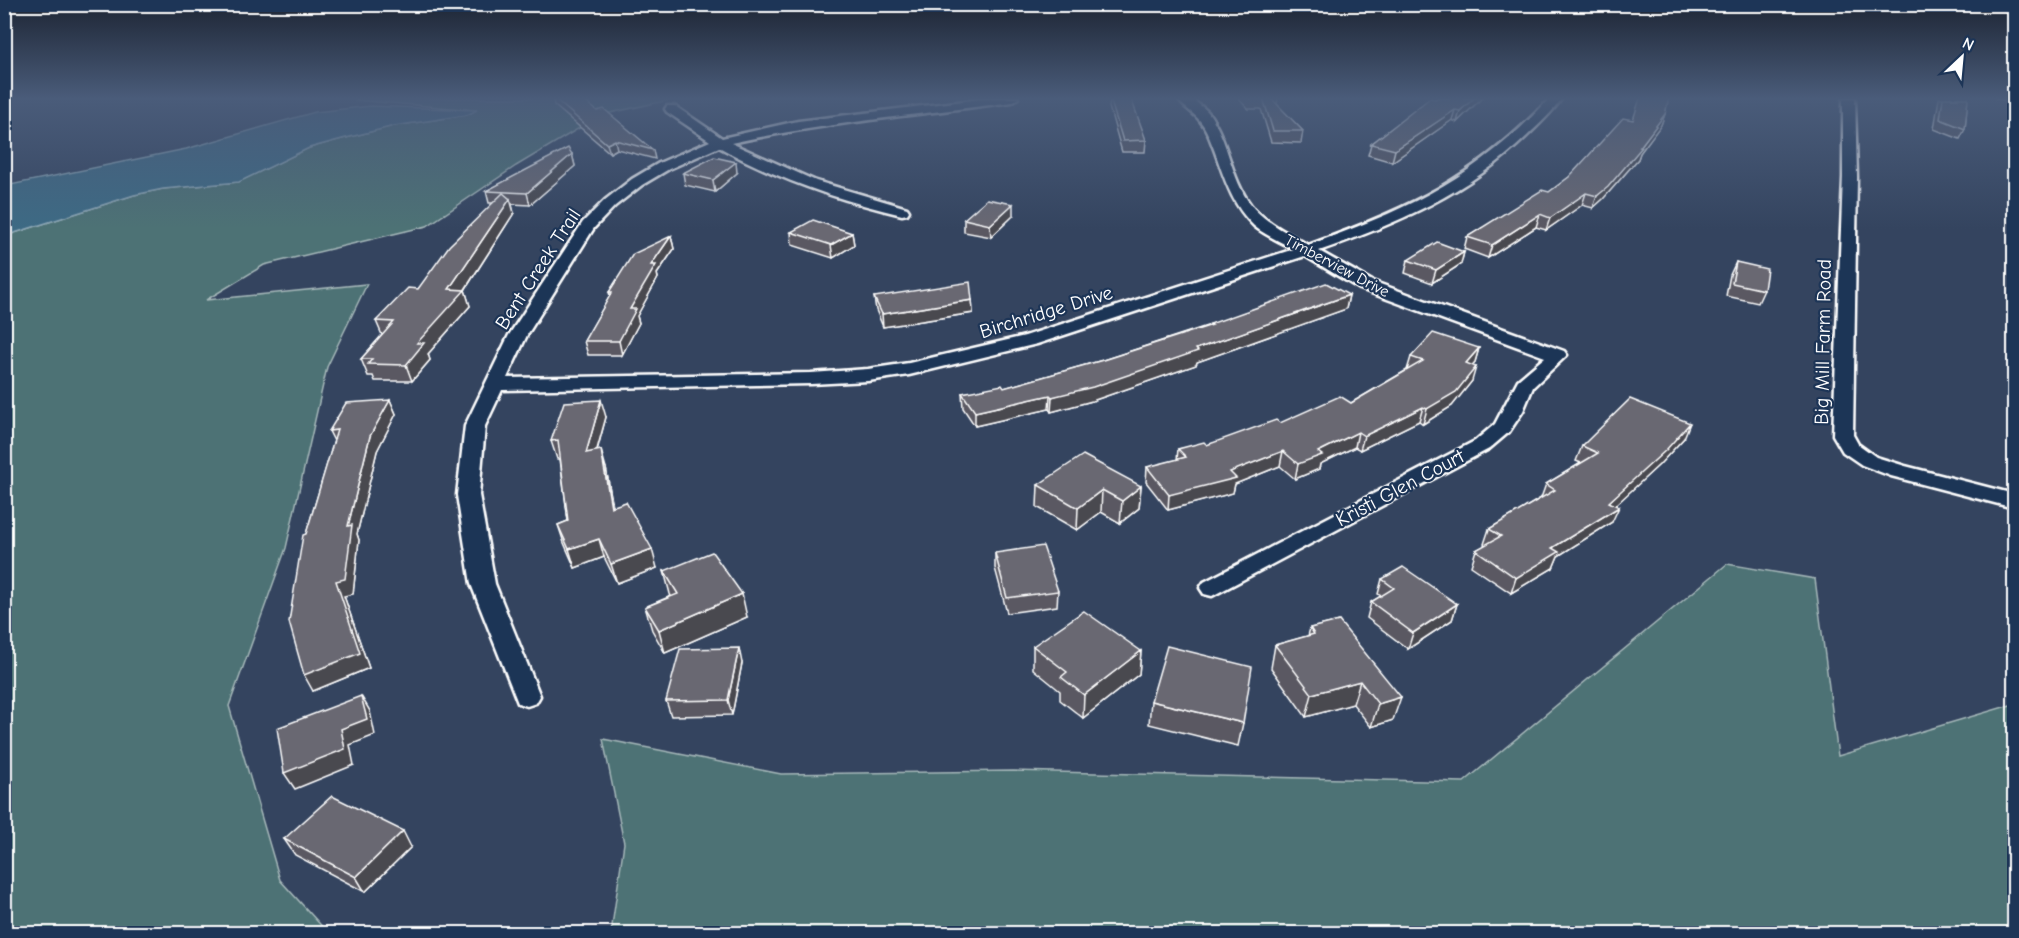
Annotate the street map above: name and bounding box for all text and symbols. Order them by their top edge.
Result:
north arrow [1932,27,1992,87]
text: N [1960,34,1977,55]
street label: Bent Creek Trail [490,204,586,334]
street label: Timberview Drive [1282,231,1392,301]
street label: Big Mill Farm Road [1810,259,1836,425]
street label: Birchridge Drive [977,281,1115,343]
street label: Kristi Glen Court [1332,444,1469,532]

